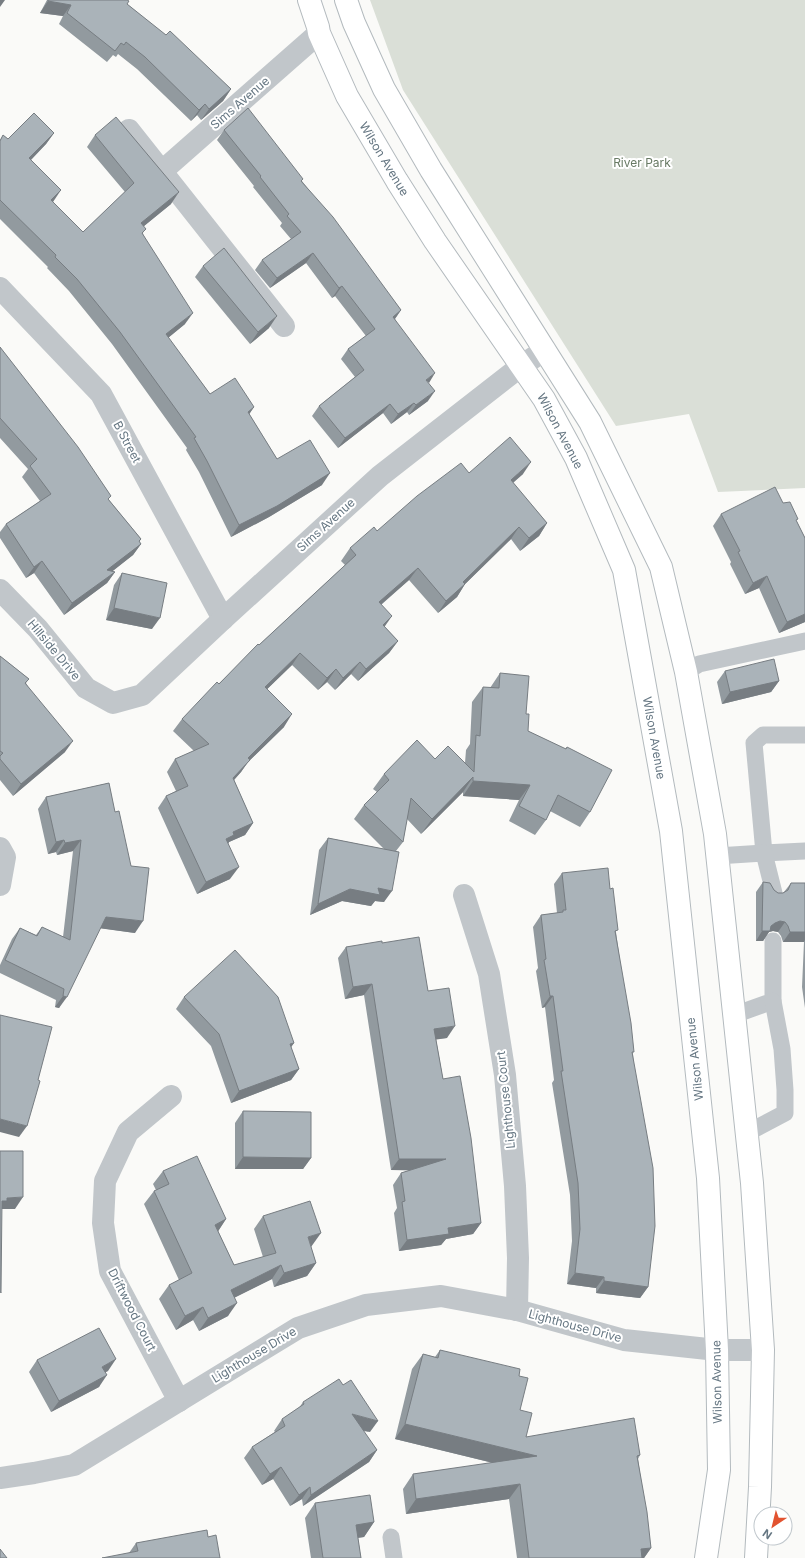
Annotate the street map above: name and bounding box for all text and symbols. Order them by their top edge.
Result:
street label: Sims Avenue [207,73,272,132]
street label: Wilson Avenue [356,119,412,199]
park label: River Park [613,155,671,170]
street label: Wilson Avenue [534,390,587,471]
street label: B Street [110,418,145,465]
street label: Sims Avenue [294,495,358,555]
street label: Hillside Drive [25,616,84,683]
street label: Wilson Avenue [640,695,669,780]
street label: Wilson Avenue [683,1017,706,1102]
street label: Lighthouse Court [493,1051,518,1149]
street label: Driftwood Court [105,1266,160,1354]
street label: Lighthouse Drive [527,1306,623,1345]
street label: Lighthouse Drive [209,1323,299,1386]
street label: Wilson Avenue [708,1340,725,1424]
north arrow [753,1506,793,1546]
text: N [760,1526,775,1542]

